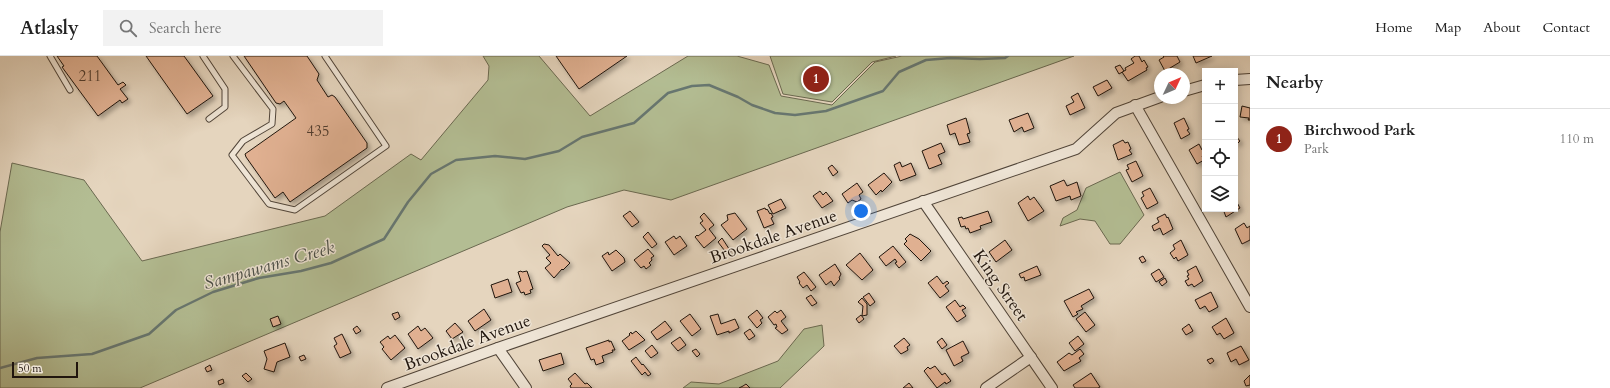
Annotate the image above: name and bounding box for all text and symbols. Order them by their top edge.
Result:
search box [103,10,383,46]
text: Atlasly [20,15,79,41]
icon: search [117,17,139,39]
text: Search here [149,18,222,38]
text: Home [1375,18,1413,37]
text: Map [1435,18,1461,37]
text: About [1483,18,1520,37]
text: Contact [1542,18,1590,37]
pin: 1 [803,64,829,94]
house number: 211 [78,66,102,86]
north arrow [1154,68,1190,104]
map controls [1202,68,1238,212]
button: + [1202,68,1238,104]
text: Nearby [1266,71,1323,94]
button: − [1202,104,1238,140]
text: Birchwood Park [1304,120,1415,140]
house number: 435 [306,121,330,141]
text: 1 [1276,130,1282,148]
text: 110 m [1560,130,1594,148]
button: locate [1202,140,1238,176]
text: Park [1304,140,1329,158]
button: layers [1202,176,1238,212]
your location [851,201,871,221]
street label: Brookdale Avenue [706,204,840,269]
water label: Sampawams Creek [201,235,338,296]
street label: King Street [968,245,1034,326]
street label: Brookdale Avenue [401,309,534,376]
scale bar [12,360,78,379]
text: 50 m [18,361,42,376]

